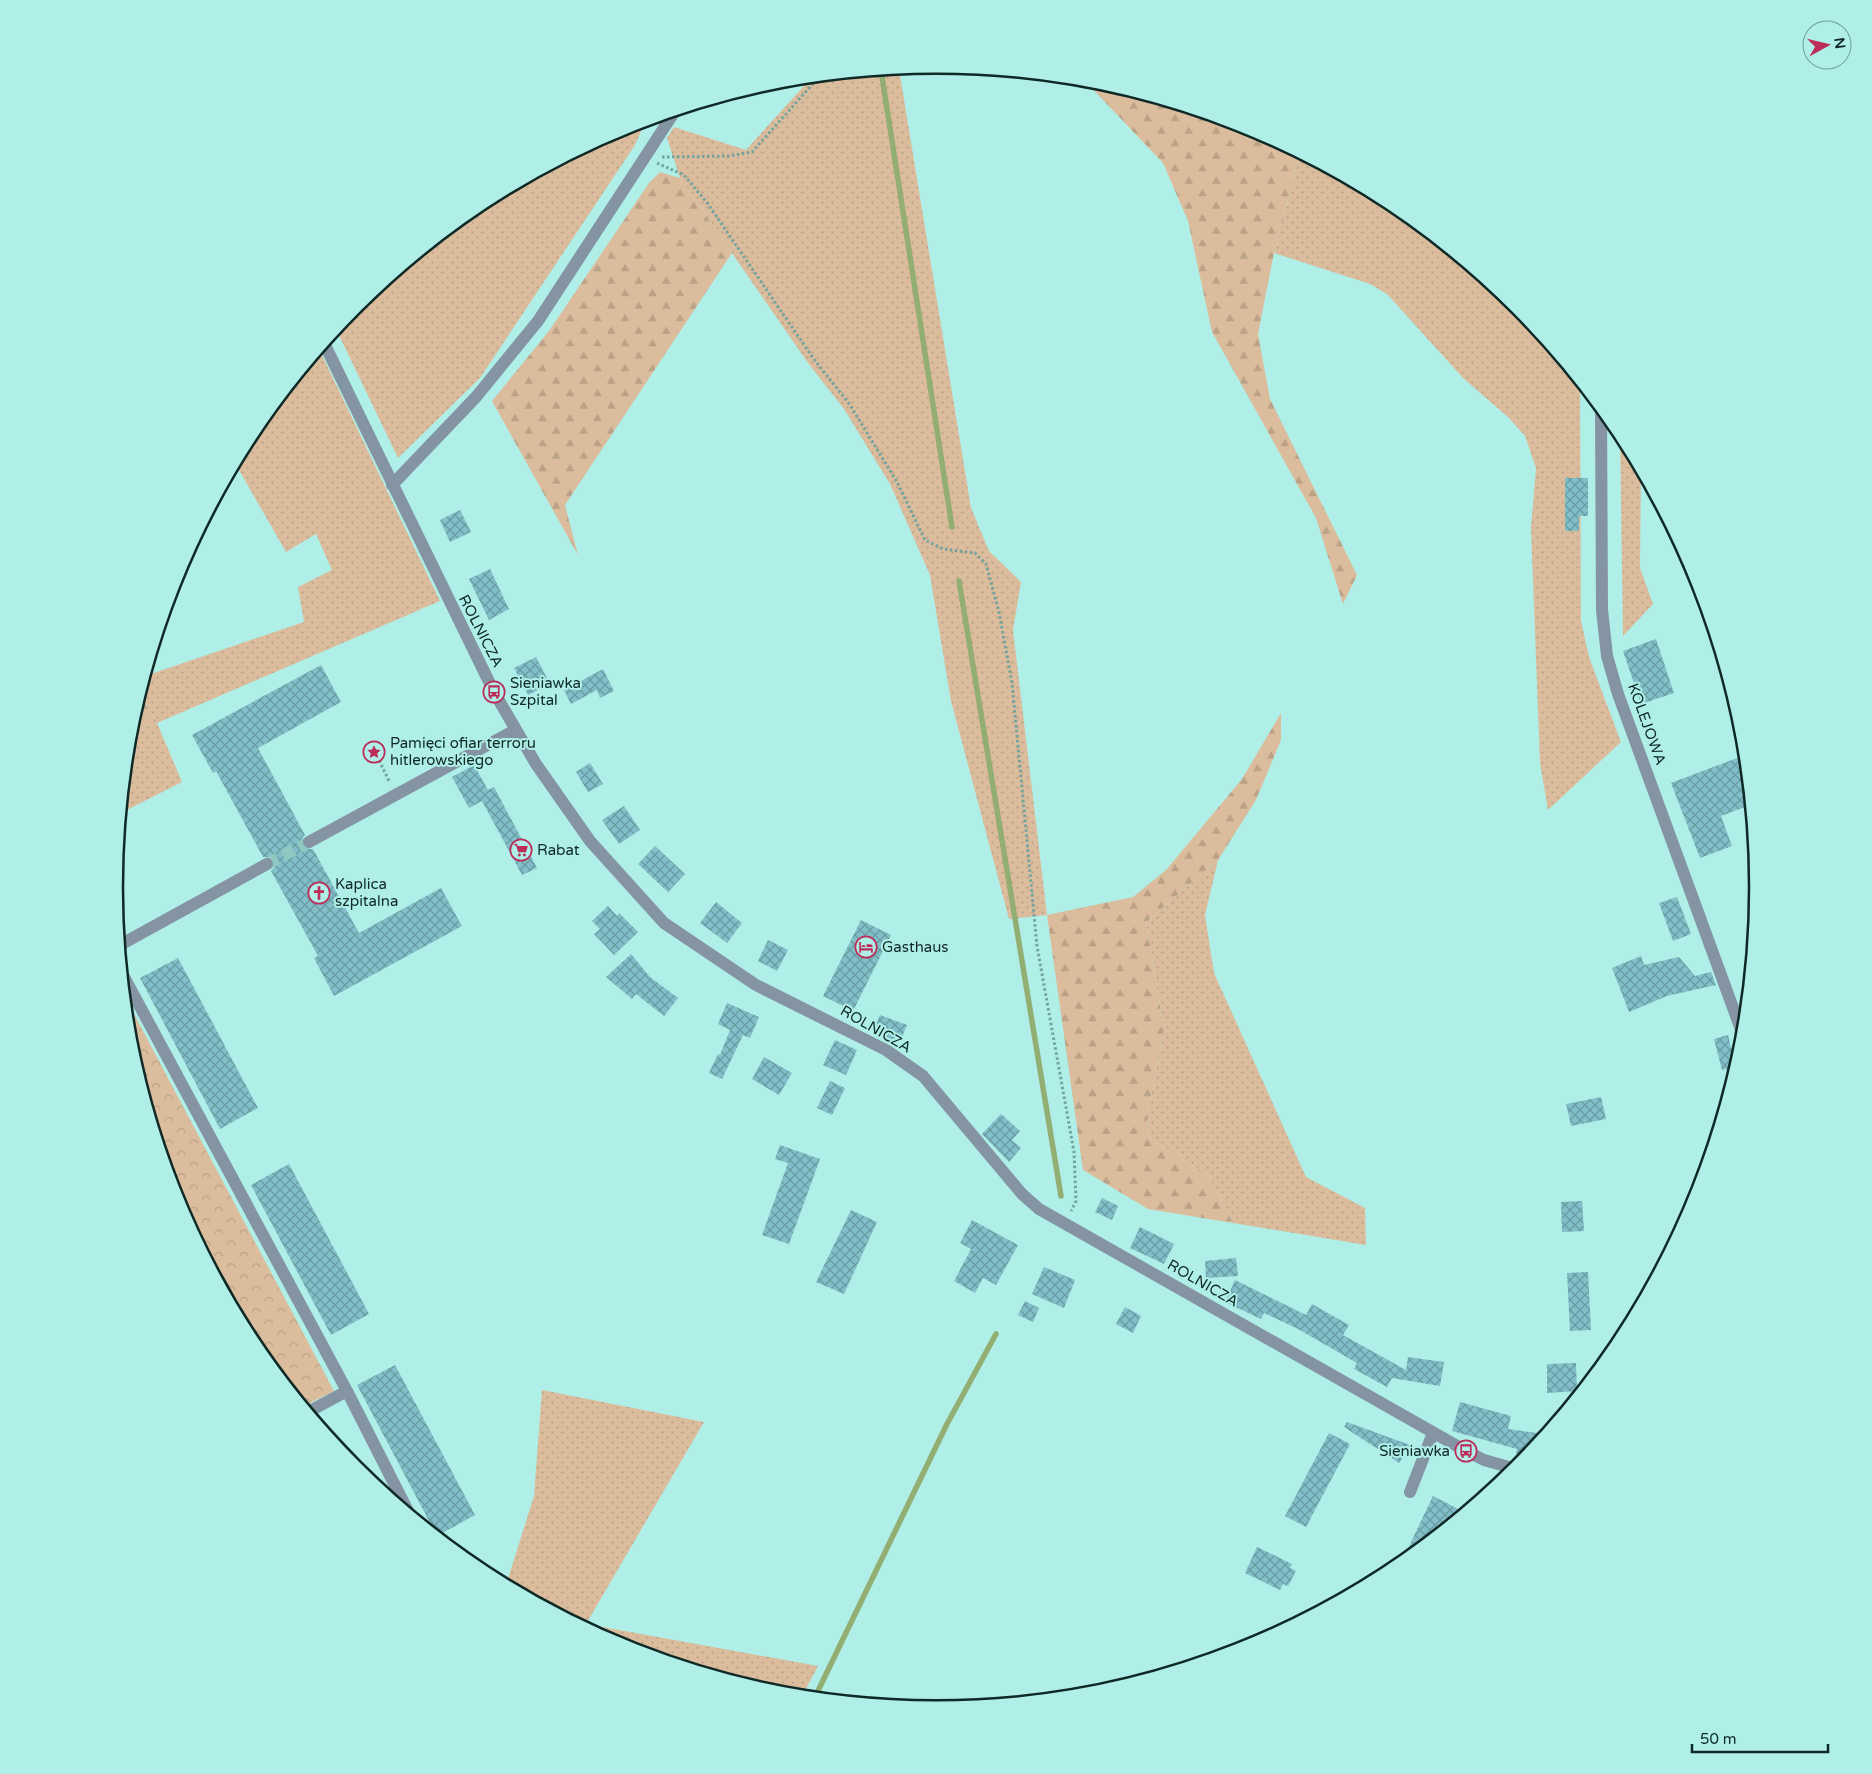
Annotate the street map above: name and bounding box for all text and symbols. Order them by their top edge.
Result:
north arrow [1802,20,1852,70]
text: N [1830,37,1849,50]
street label: ROLNICZA [455,592,507,670]
place label: Sieniawka Szpital [510,674,581,709]
bus stop icon: Sieniawka Szpital [482,680,506,704]
street label: KOLEJOWA [1624,681,1670,767]
place label: Pamięci ofiar terroru hitlerowskiego [390,734,536,769]
place icon: Pamięci ofiar terroru hitlerowskiego [362,740,386,764]
supermarket icon: Rabat [509,838,533,862]
place label: Rabat [537,841,580,859]
place label: Kaplica szpitalna [335,875,398,910]
church icon: Kaplica szpitalna [307,881,331,905]
hotel icon: Gasthaus [854,935,878,959]
place label: Gasthaus [882,938,949,956]
street label: ROLNICZA [837,1001,915,1057]
street label: ROLNICZA [1164,1255,1242,1311]
bus stop icon: Sieniawka [1454,1439,1478,1463]
place label: Sieniawka [1379,1442,1450,1460]
scale bar [1692,1722,1828,1754]
text: 50 m [1700,1730,1737,1748]

